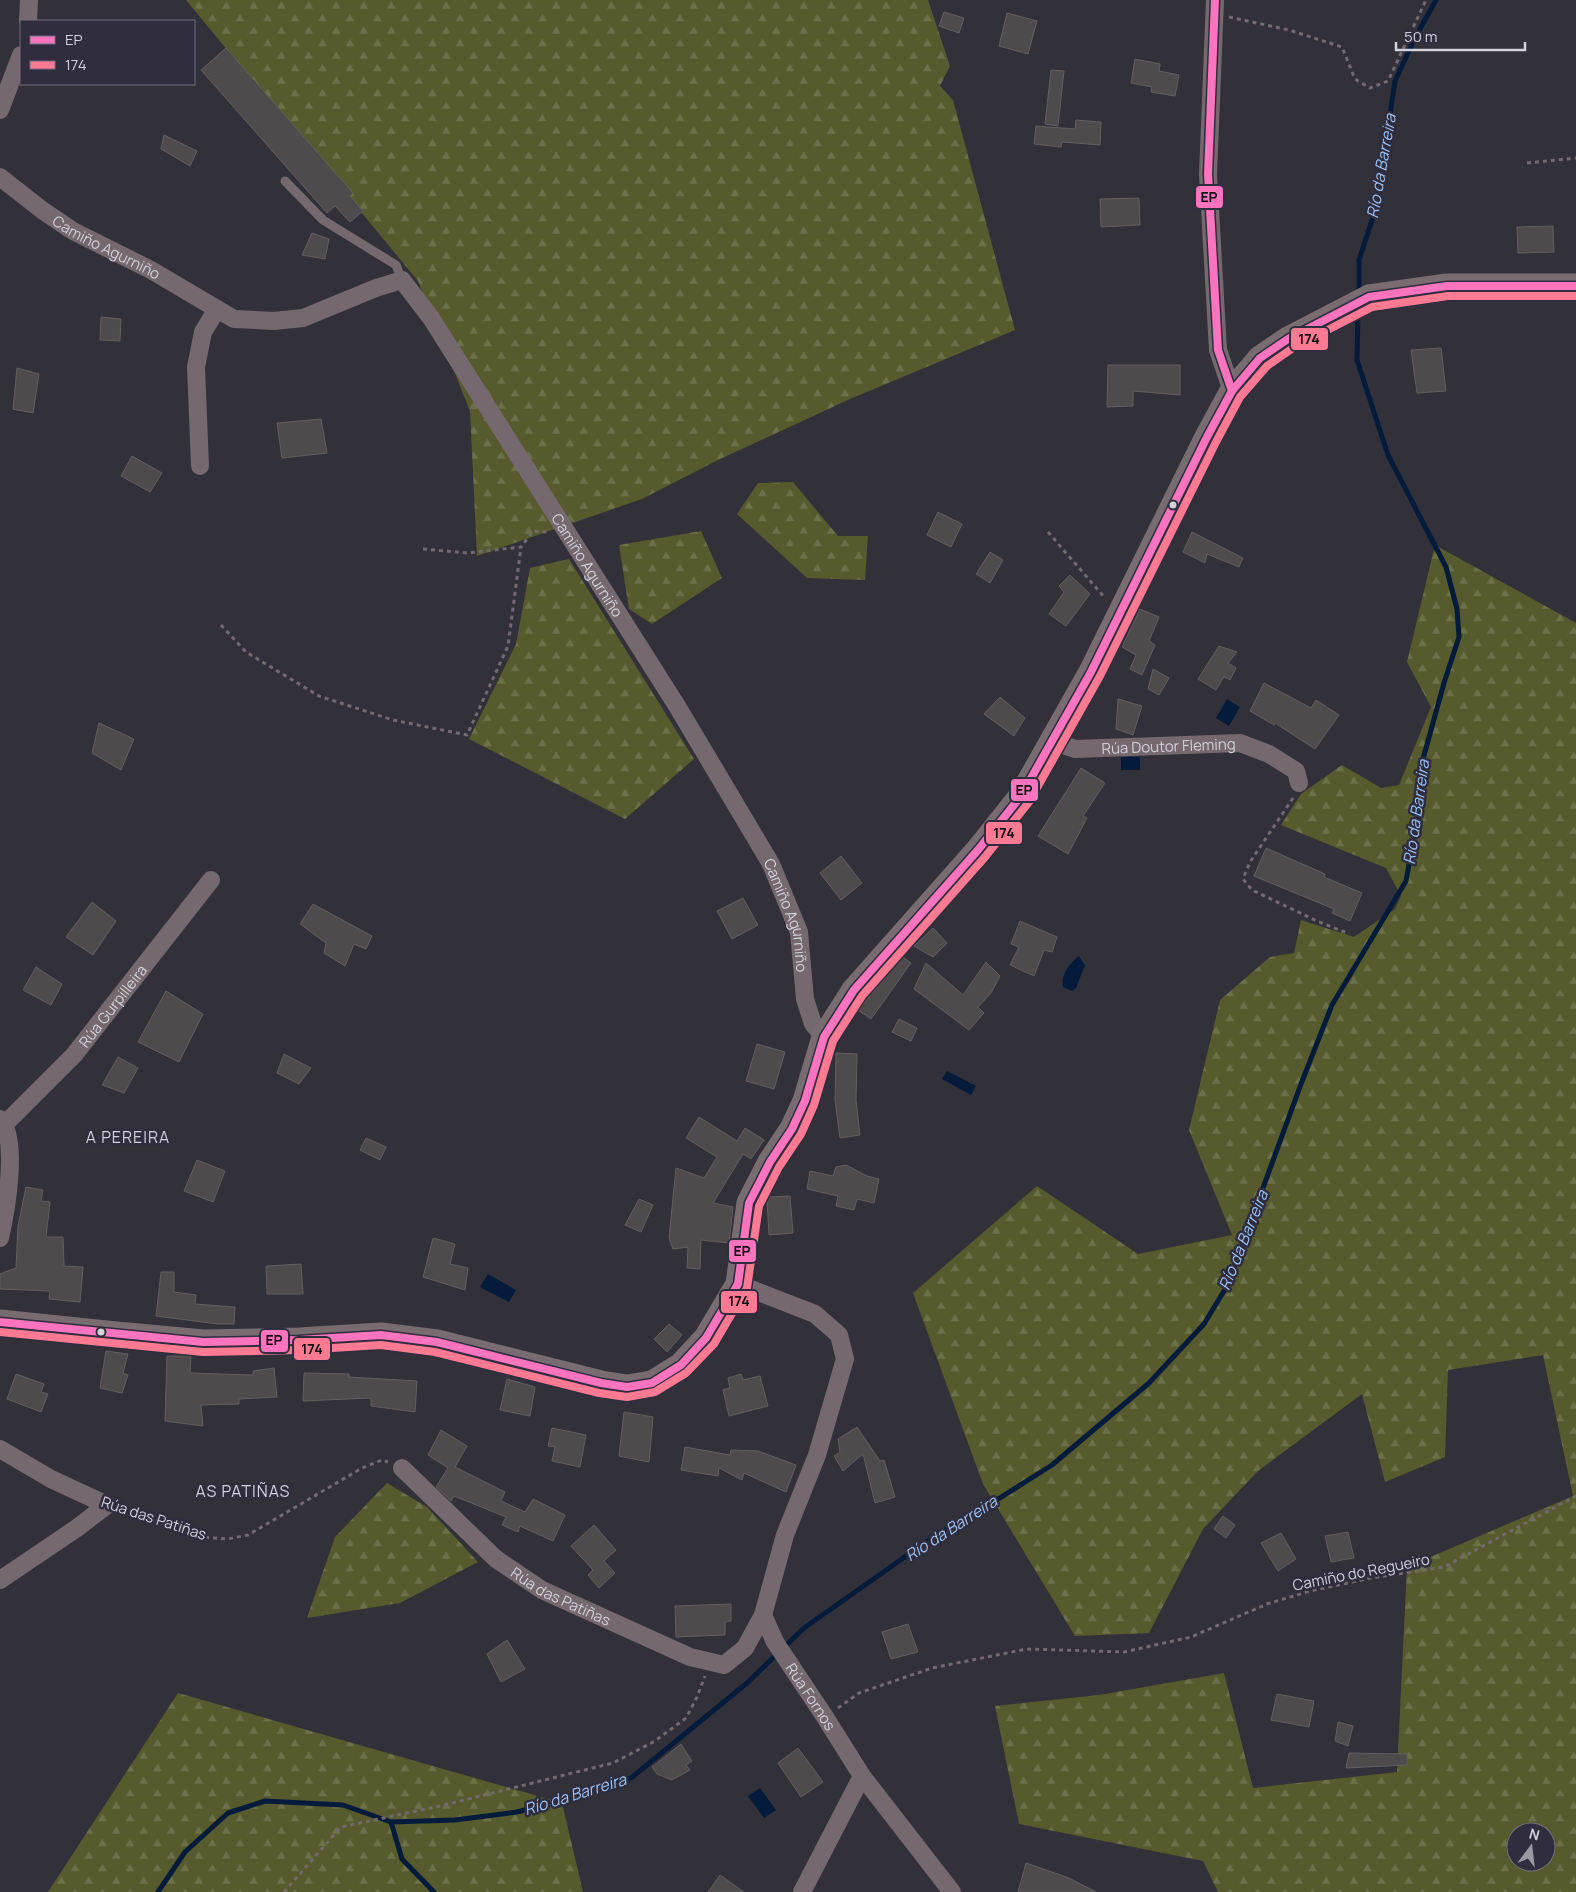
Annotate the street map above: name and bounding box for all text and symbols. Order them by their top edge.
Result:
legend [20,20,195,85]
scale bar [1396,20,1525,52]
text: 50 m [1404,26,1438,47]
text: EP [65,29,83,50]
text: 174 [65,54,87,75]
water label: Río da Barreira [1361,111,1401,220]
line badge: EP [1195,185,1224,209]
text: EP [1200,187,1218,206]
street label: Camiño Agurniño [49,210,165,284]
line badge: 174 [1290,327,1329,351]
text: 174 [1298,329,1320,348]
unlabelled marker [1168,500,1178,510]
street label: Camiño Agurniño [547,509,628,621]
street label: Rúa Doutor Fleming [1101,733,1236,759]
water label: Río da Barreira [1398,757,1434,866]
line badge: EP [1010,778,1039,802]
text: EP [1015,780,1033,799]
line badge: 174 [985,821,1023,845]
text: 174 [993,823,1015,842]
street label: Camiño Agurniño [759,854,813,973]
street label: Rúa Gurpilleira [73,960,152,1052]
district label: A PEREIRA [86,1126,170,1148]
water label: Río da Barreira [1213,1186,1273,1293]
line badge: EP [728,1239,757,1263]
text: EP [733,1241,751,1260]
line badge: 174 [720,1290,758,1314]
text: 174 [728,1291,750,1310]
unlabelled marker [96,1327,106,1337]
line badge: EP [260,1329,289,1353]
text: EP [265,1330,283,1349]
line badge: 174 [293,1337,331,1361]
text: 174 [301,1339,323,1358]
district label: AS PATIÑAS [196,1480,290,1502]
water label: Río da Barreira [901,1489,1002,1566]
street label: Rúa das Patiñas [99,1491,209,1545]
street label: Camiño do Regueiro [1291,1548,1431,1596]
street label: Rúa das Patiñas [507,1562,614,1630]
street label: Rúa Fornos [781,1659,841,1734]
water label: Río da Barreira [521,1768,630,1820]
north arrow [1506,1822,1556,1872]
text: N [1527,1823,1542,1844]

